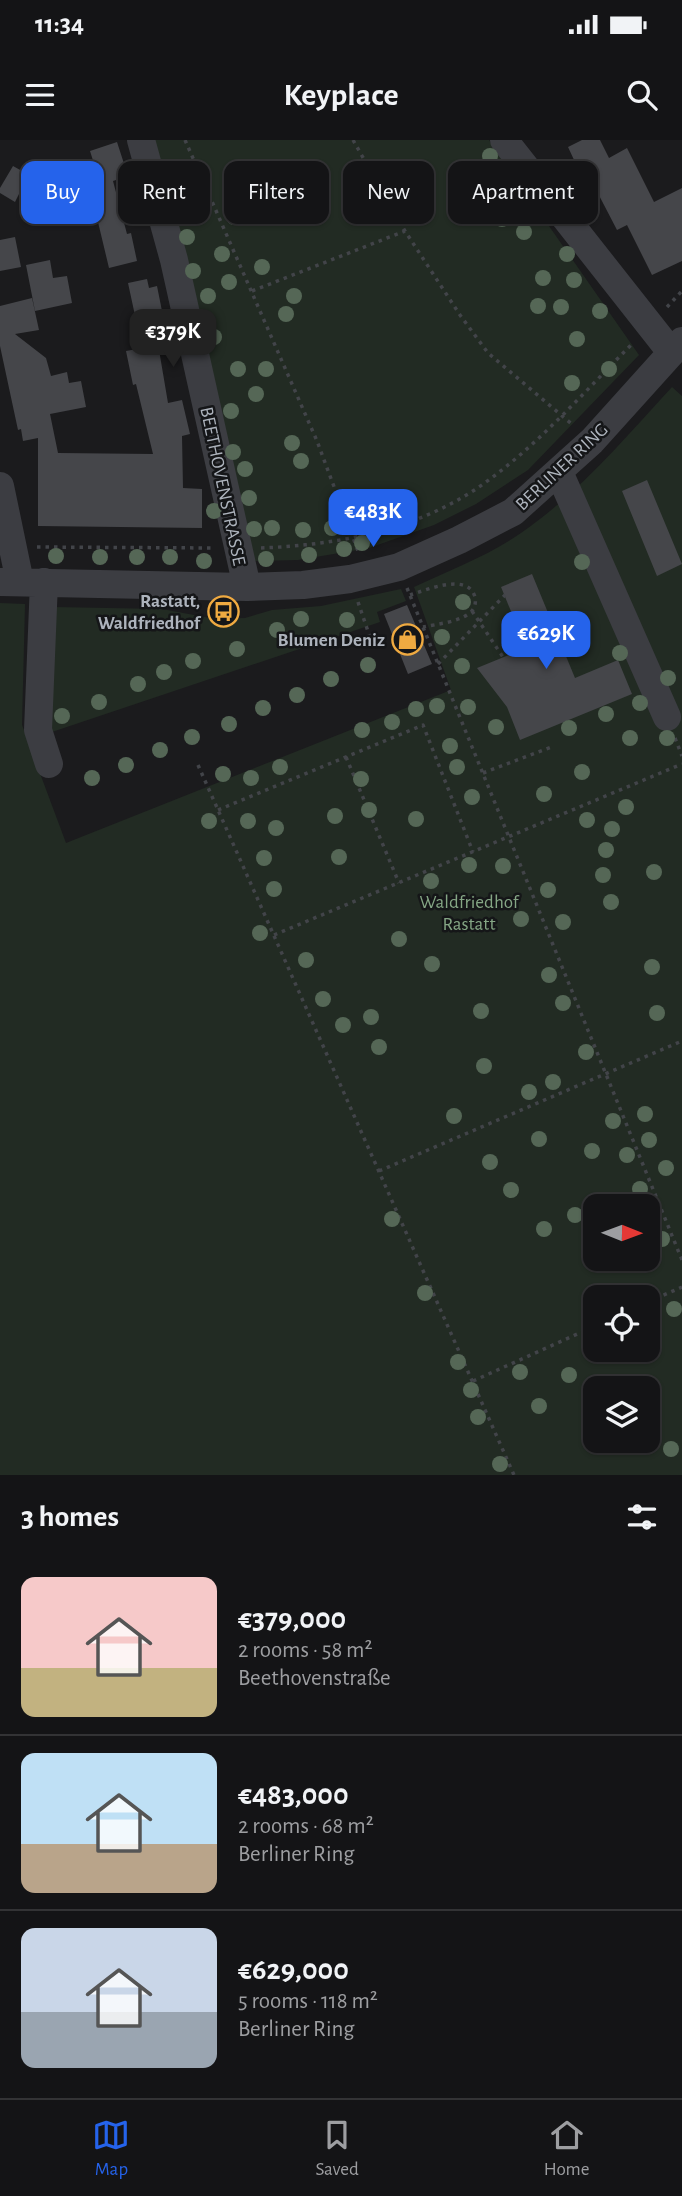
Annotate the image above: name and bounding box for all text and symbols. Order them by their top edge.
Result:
text: 11:34 [35,11,84,37]
icon: menu [21,76,59,114]
icon: search [623,76,661,114]
text: Keyplace [283,79,399,111]
chip: Buy [21,161,104,224]
chip: Rent [118,161,210,224]
chip: Filters [224,161,329,224]
chip: New [343,161,434,224]
chip: Apartment [448,161,598,224]
pin: €379K [124,310,222,369]
text: €379K [145,320,201,343]
street label: BEETHOVENSTRASSE [196,405,249,567]
street label: BERLINER RING [512,420,612,514]
pin: €483K [324,490,422,549]
text: €483K [345,500,402,523]
place label: Rastatt, Waldfriedhof [98,592,202,633]
bus stop icon: Rastatt, Waldfriedhof [206,594,240,628]
pin: €629K [497,612,595,671]
shop icon: Blumen Deniz [391,622,425,656]
text: €629K [517,622,575,645]
place label: Blumen Deniz [278,631,385,650]
park label: Waldfriedhof Rastatt [420,893,520,934]
north arrow [583,1194,660,1270]
map controls [583,1194,660,1453]
button: locate [583,1285,660,1362]
button: layers [583,1376,660,1453]
icon: filters [623,1498,661,1536]
text: 3 homes [21,1502,119,1532]
text: €379,000 [238,1604,346,1634]
icon: home [77,1605,161,1689]
text: 2 rooms · 58 m² [238,1639,373,1662]
text: Beethovenstraße [238,1667,391,1690]
text: €483,000 [238,1780,349,1810]
icon: home [77,1781,161,1865]
text: 2 rooms · 68 m² [238,1815,374,1838]
text: Berliner Ring [238,1843,355,1866]
text: €629,000 [238,1955,349,1985]
icon: home [77,1956,161,2040]
text: 5 rooms · 118 m² [238,1990,378,2013]
text: Berliner Ring [238,2018,355,2041]
tab: Map [92,2116,130,2181]
tab: Saved [315,2116,359,2181]
tab: Home [544,2116,590,2181]

